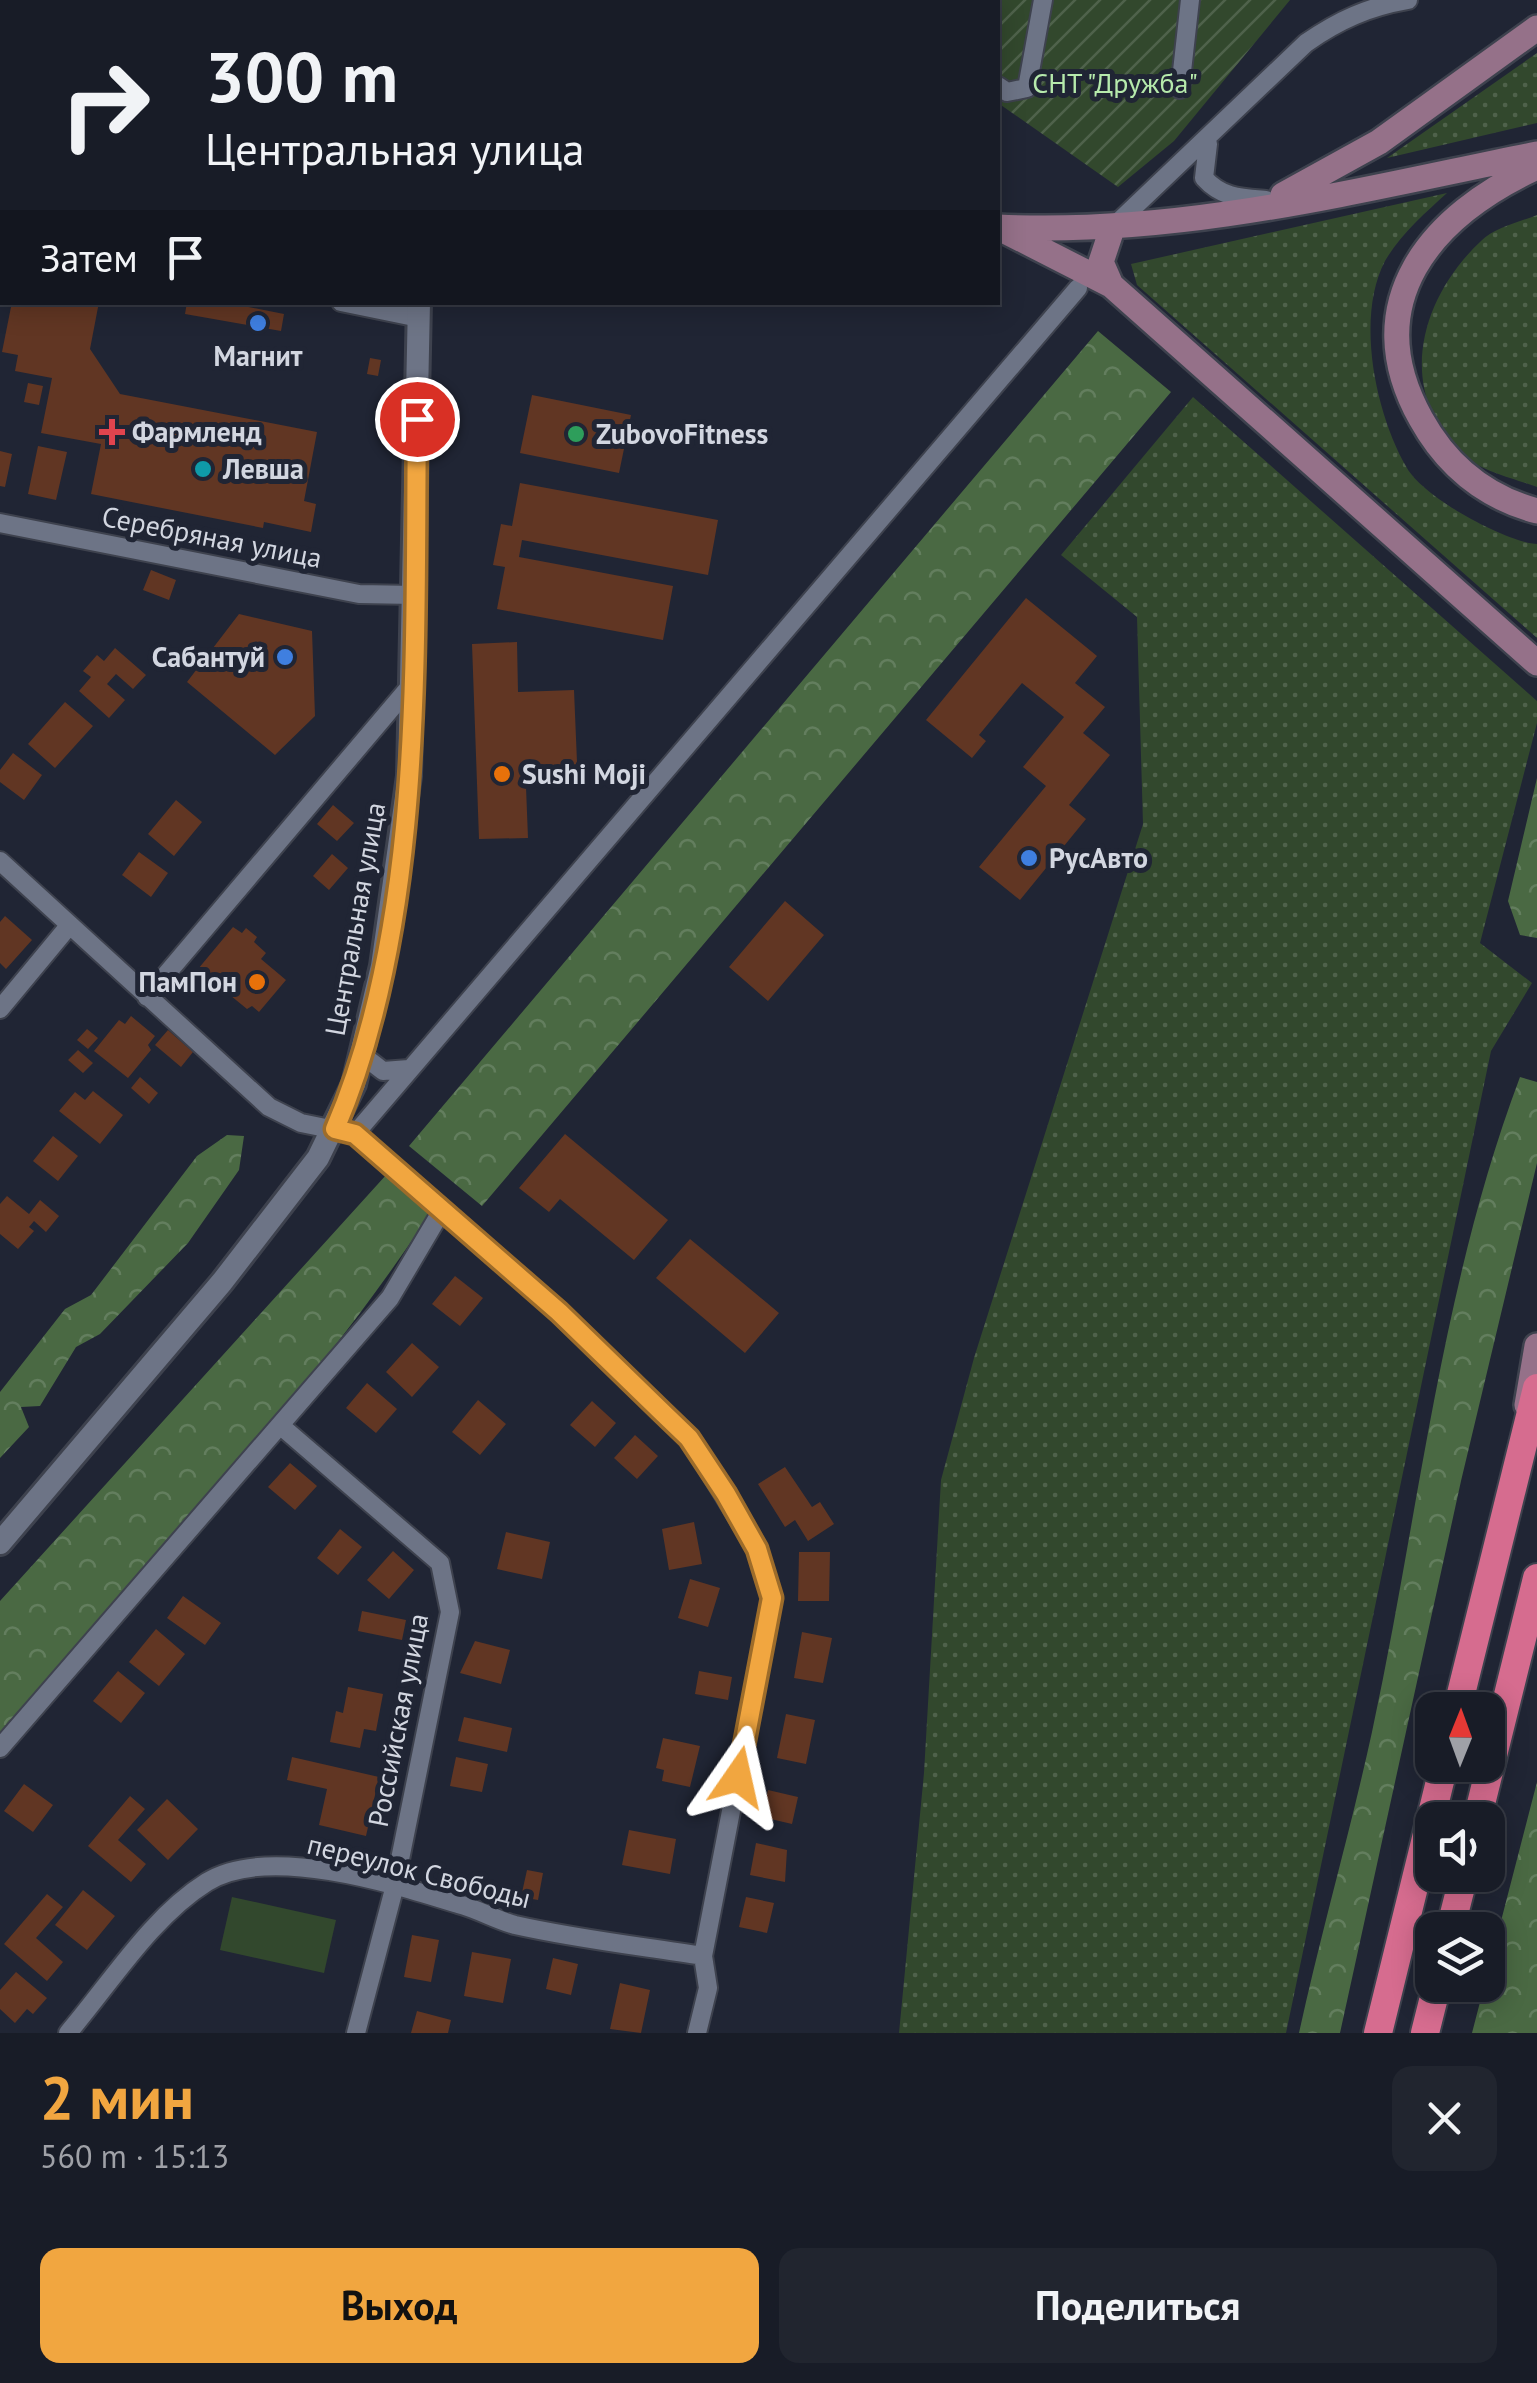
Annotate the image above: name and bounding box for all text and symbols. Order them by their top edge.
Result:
text: 300 m [205,31,398,121]
icon: right [40,40,170,170]
park label: СНТ "Дружба" [1032,64,1198,101]
text: Центральная улица [205,119,585,177]
icon: arrive [158,230,213,285]
text: Затем [40,233,138,282]
marker: Магнит [247,312,269,334]
place label: Магнит [214,337,303,374]
pin [375,377,460,462]
icon: arrive [390,392,445,447]
place label: Фармленд [132,413,262,450]
place label: ZubovoFitness [596,415,769,452]
marker: Фармленд [101,421,123,443]
marker: ZubovoFitness [565,423,587,445]
place label: Левша [222,450,304,487]
marker: Левша [192,458,214,480]
street label: Серебряная улица [99,497,325,576]
place label: Сабантуй [152,638,265,675]
marker: Сабантуй [274,646,296,668]
place label: Sushi Moji [522,755,646,792]
marker: Sushi Moji [491,763,513,785]
street label: Центральная улица [316,799,393,1038]
place label: РусАвто [1049,839,1148,876]
marker: РусАвто [1018,847,1040,869]
place label: ПамПон [139,963,237,1000]
marker: ПамПон [246,971,268,993]
street label: Российская улица [359,1610,436,1830]
north arrow [1415,1692,1505,1782]
map controls [1415,1692,1505,2002]
position arrow [686,1725,790,1829]
button: sound [1415,1802,1505,1892]
street label: переулок Свободы [303,1825,535,1916]
button: layers [1415,1912,1505,2002]
text: 2 мин [40,2058,194,2136]
button: close [1392,2066,1497,2171]
text: 560 m · 15:13 [40,2135,229,2177]
button: Выход [40,2248,759,2363]
button: Поделиться [779,2248,1497,2363]

